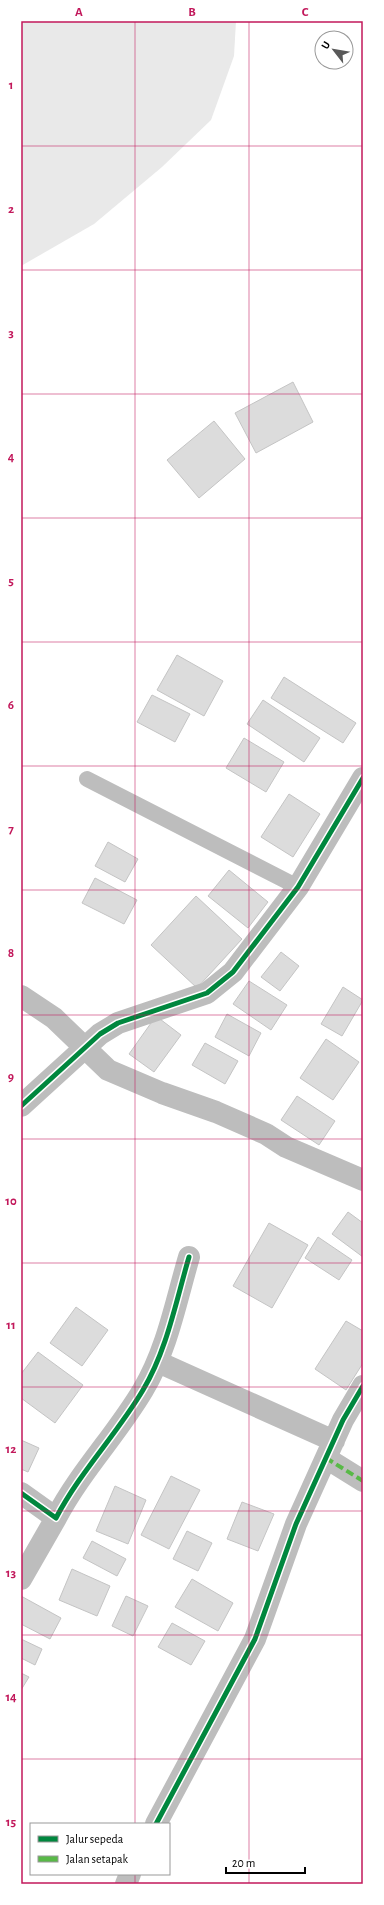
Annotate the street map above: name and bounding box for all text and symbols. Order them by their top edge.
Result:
text: A [75,6,83,19]
text: B [188,6,196,19]
text: C [302,6,309,19]
north arrow [314,30,354,70]
text: U [319,39,332,51]
text: 1 [9,79,13,92]
text: 2 [8,203,14,216]
text: 3 [8,327,14,340]
text: 4 [8,451,15,464]
text: 5 [8,575,14,588]
text: 6 [8,699,14,712]
text: 7 [8,823,14,836]
text: 8 [8,947,14,960]
text: 9 [8,1071,14,1084]
text: 10 [5,1195,17,1208]
text: 11 [6,1319,16,1332]
text: 12 [6,1443,16,1456]
text: 13 [6,1567,17,1580]
text: 14 [5,1691,17,1704]
text: 15 [6,1816,17,1829]
legend [30,1823,170,1875]
text: Jalur sepeda [66,1833,124,1845]
scale bar [226,1849,305,1875]
text: Jalan setapak [66,1853,129,1865]
text: 20 m [232,1857,255,1869]

